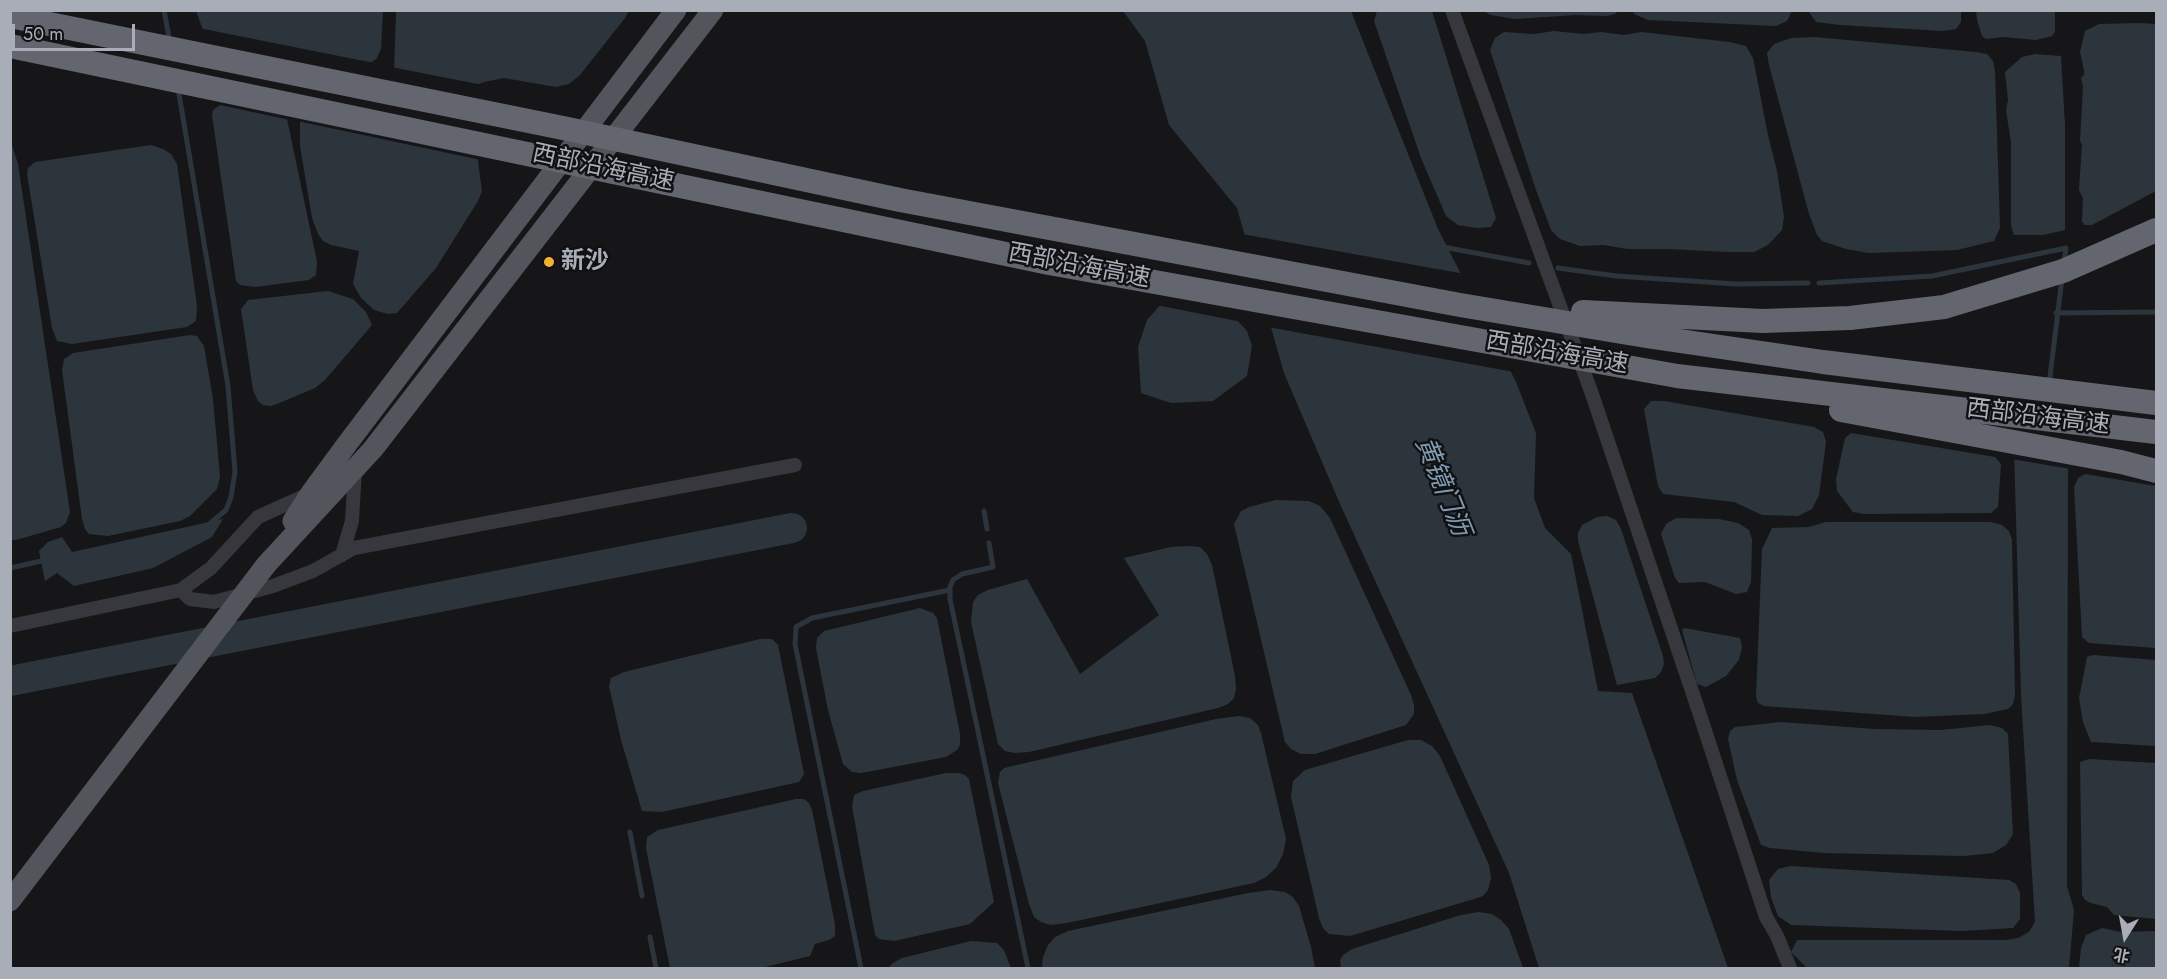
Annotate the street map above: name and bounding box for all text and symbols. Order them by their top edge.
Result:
scale bar [15,12,138,50]
text: 50 m [23,21,63,47]
street label: 西部沿海高速 [530,140,676,198]
street label: 西部沿海高速 [1006,239,1152,295]
place label: 新沙 [561,248,609,276]
marker: 新沙 [542,255,556,269]
street label: 西部沿海高速 [1484,327,1630,381]
street label: 西部沿海高速 [1965,395,2111,441]
water label: 黄镜门沥 [1407,433,1475,541]
north arrow [2095,907,2155,967]
text: 北 [2111,942,2132,968]

